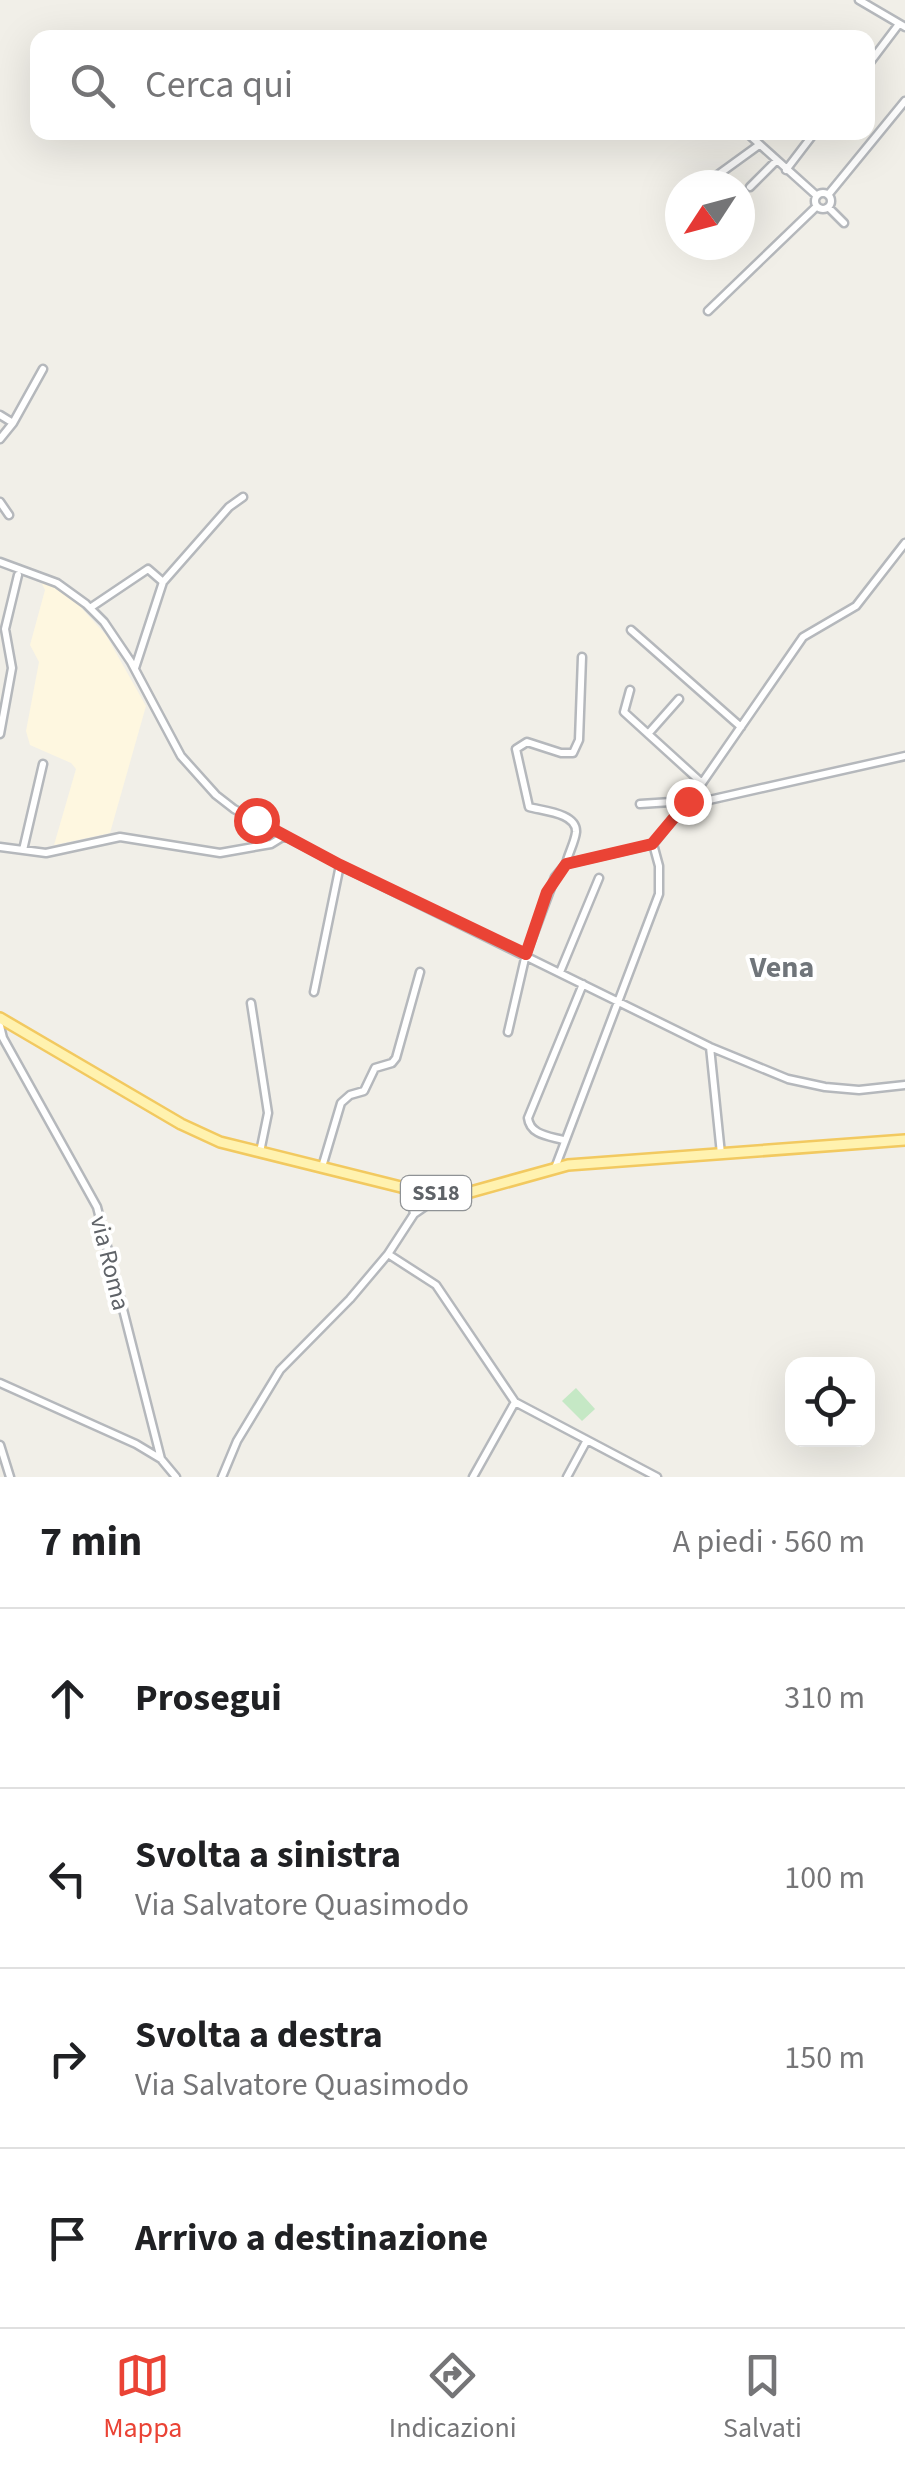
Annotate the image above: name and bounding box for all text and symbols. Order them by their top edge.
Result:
search box [30,30,875,140]
icon: search [65,58,120,113]
text: Cerca qui [145,58,293,112]
north arrow [665,170,755,260]
route end [666,779,712,825]
route start [234,798,280,844]
district label: Vena [749,946,814,989]
road number: SS18 [401,1176,471,1210]
street label: via Roma [81,1212,139,1314]
map controls [785,1357,875,1447]
button: locate [785,1357,875,1447]
text: 7 min [40,1512,142,1572]
text: A piedi · 560 m [673,1519,865,1565]
icon: ahead [40,1671,95,1726]
text: Prosegui [135,1671,282,1725]
text: 310 m [784,1675,865,1721]
text: Svolta a sinistra [135,1828,401,1882]
icon: left [40,1851,95,1906]
text: 100 m [784,1855,865,1901]
text: Via Salvatore Quasimodo [135,1882,469,1928]
text: Svolta a destra [135,2008,383,2062]
icon: right [40,2031,95,2086]
text: 150 m [784,2035,865,2081]
text: Via Salvatore Quasimodo [135,2062,469,2108]
icon: arrive [40,2211,95,2266]
text: Arrivo a destinazione [135,2211,488,2265]
tab: Mappa [103,2348,182,2448]
tab: Indicazioni [389,2348,517,2448]
tab: Salvati [723,2348,802,2448]

